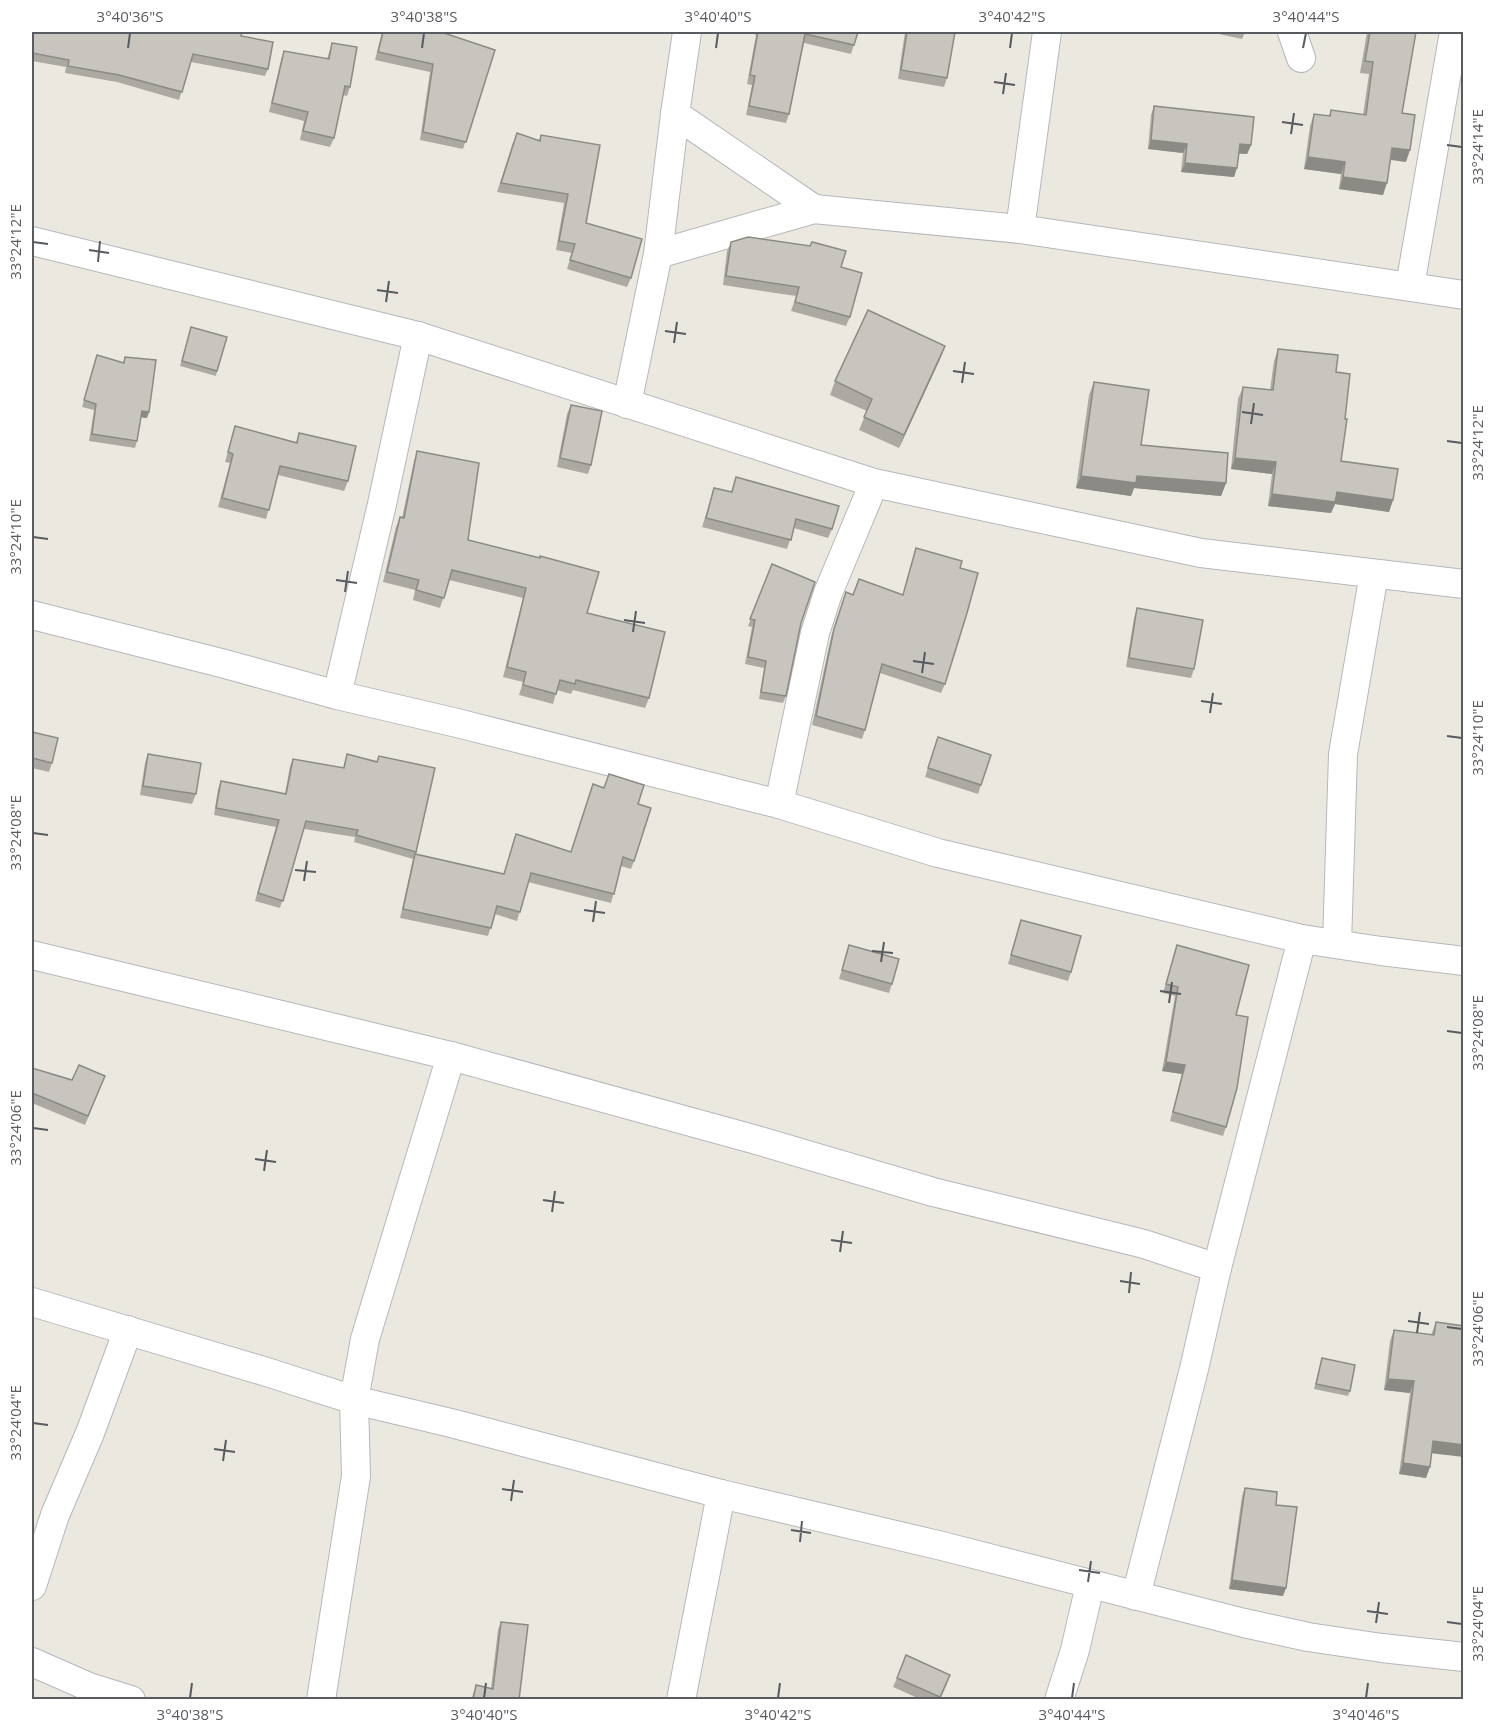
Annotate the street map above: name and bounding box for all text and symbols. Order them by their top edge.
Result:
text: 3°40'36"S [97,6,163,26]
text: 3°40'38"S [391,6,457,26]
text: 3°40'40"S [685,6,751,26]
text: 3°40'42"S [979,6,1045,26]
text: 3°40'44"S [1273,6,1339,26]
text: 33°24'14"E [1467,109,1487,185]
text: 33°24'12"E [5,204,25,280]
text: 33°24'12"E [1467,405,1487,481]
text: 33°24'10"E [5,499,25,575]
text: 33°24'10"E [1467,700,1487,776]
text: 33°24'08"E [5,795,25,871]
text: 33°24'08"E [1467,995,1487,1071]
text: 33°24'06"E [5,1090,25,1166]
text: 33°24'06"E [1467,1291,1487,1367]
text: 33°24'04"E [5,1385,25,1461]
text: 33°24'04"E [1467,1586,1487,1662]
text: 3°40'38"S [157,1704,223,1724]
text: 3°40'40"S [451,1704,517,1724]
text: 3°40'42"S [745,1704,811,1724]
text: 3°40'44"S [1039,1704,1105,1724]
text: 3°40'46"S [1333,1704,1399,1724]

